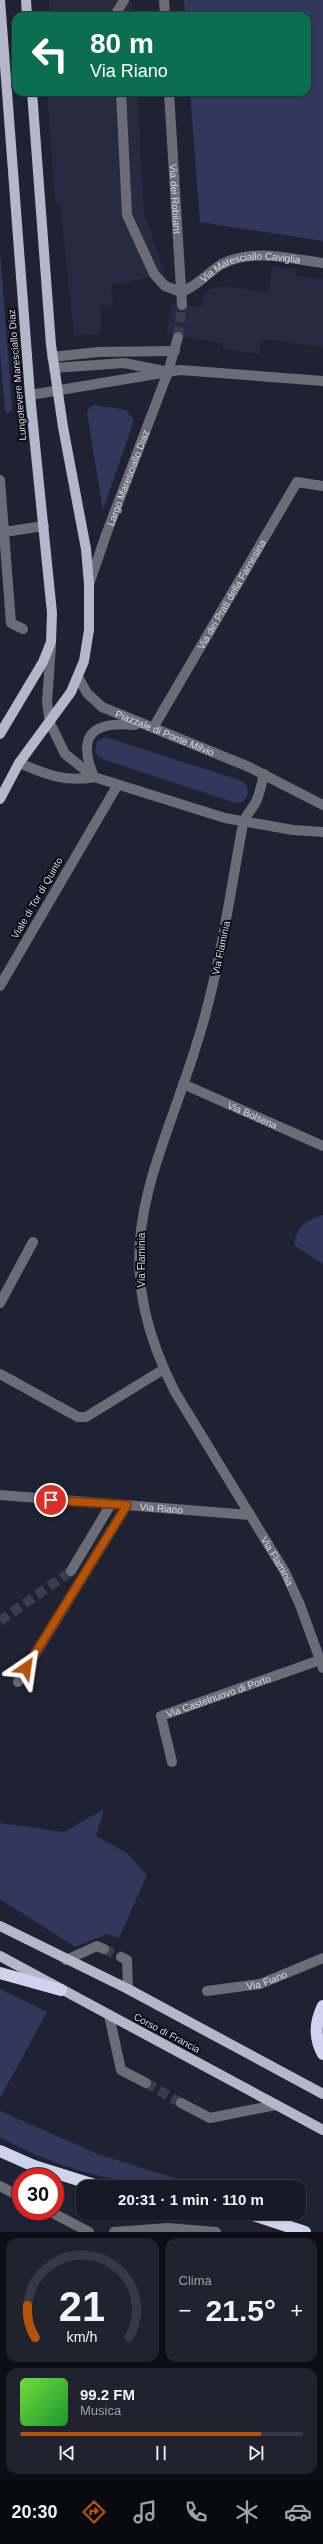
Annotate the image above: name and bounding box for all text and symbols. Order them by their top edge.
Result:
icon: left [24,28,76,80]
text: 80 m [90,28,154,59]
text: Via Riano [90,61,168,81]
street label: Via dei Robilant [168,164,183,234]
street label: Via Maresciallo Caviglia [198,250,302,284]
street label: Lungotevere Maresciallo Diaz [6,309,28,441]
street label: Largo Maresciallo Diaz [104,428,151,527]
street label: Via dei Prati della Farnesina [195,537,268,651]
street label: Piazzale di Ponte Milvio [114,708,216,758]
street label: Viale di Tor di Quinto [9,855,65,941]
street label: Via Flaminia [210,920,232,976]
street label: Via Bolsena [226,1099,279,1131]
street label: Via Flaminia [136,1232,147,1287]
pin [34,1483,68,1517]
icon: arrive [40,1489,62,1511]
street label: Via Riano [139,1501,184,1515]
street label: Via Flaminia [259,1534,296,1588]
position arrow [5,1647,47,1689]
street label: Via Castelnuovo di Porto [165,1672,272,1719]
street label: Via Fiano [246,1968,289,1991]
street label: Corso di Francia [132,2011,202,2055]
speed limit sign: 30 [12,2168,64,2220]
text: 20:31 · 1 min · 110 m [118,2191,264,2208]
text: Clima [179,2273,212,2288]
text: 21 [59,2283,105,2330]
text: 21.5° [206,2294,276,2327]
text: − [179,2298,191,2323]
text: + [290,2298,303,2323]
text: km/h [67,2329,98,2345]
text: 99.2 FM [80,2386,135,2403]
text: Musica [80,2403,121,2418]
icon: previous [56,2442,78,2464]
icon: pause [150,2442,172,2464]
icon: next [245,2442,267,2464]
icon: directions [80,2498,108,2526]
icon: music [131,2498,159,2526]
icon: phone [182,2498,210,2526]
icon: climate [233,2498,261,2526]
icon: car [284,2498,312,2526]
text: 20:30 [11,2502,57,2522]

